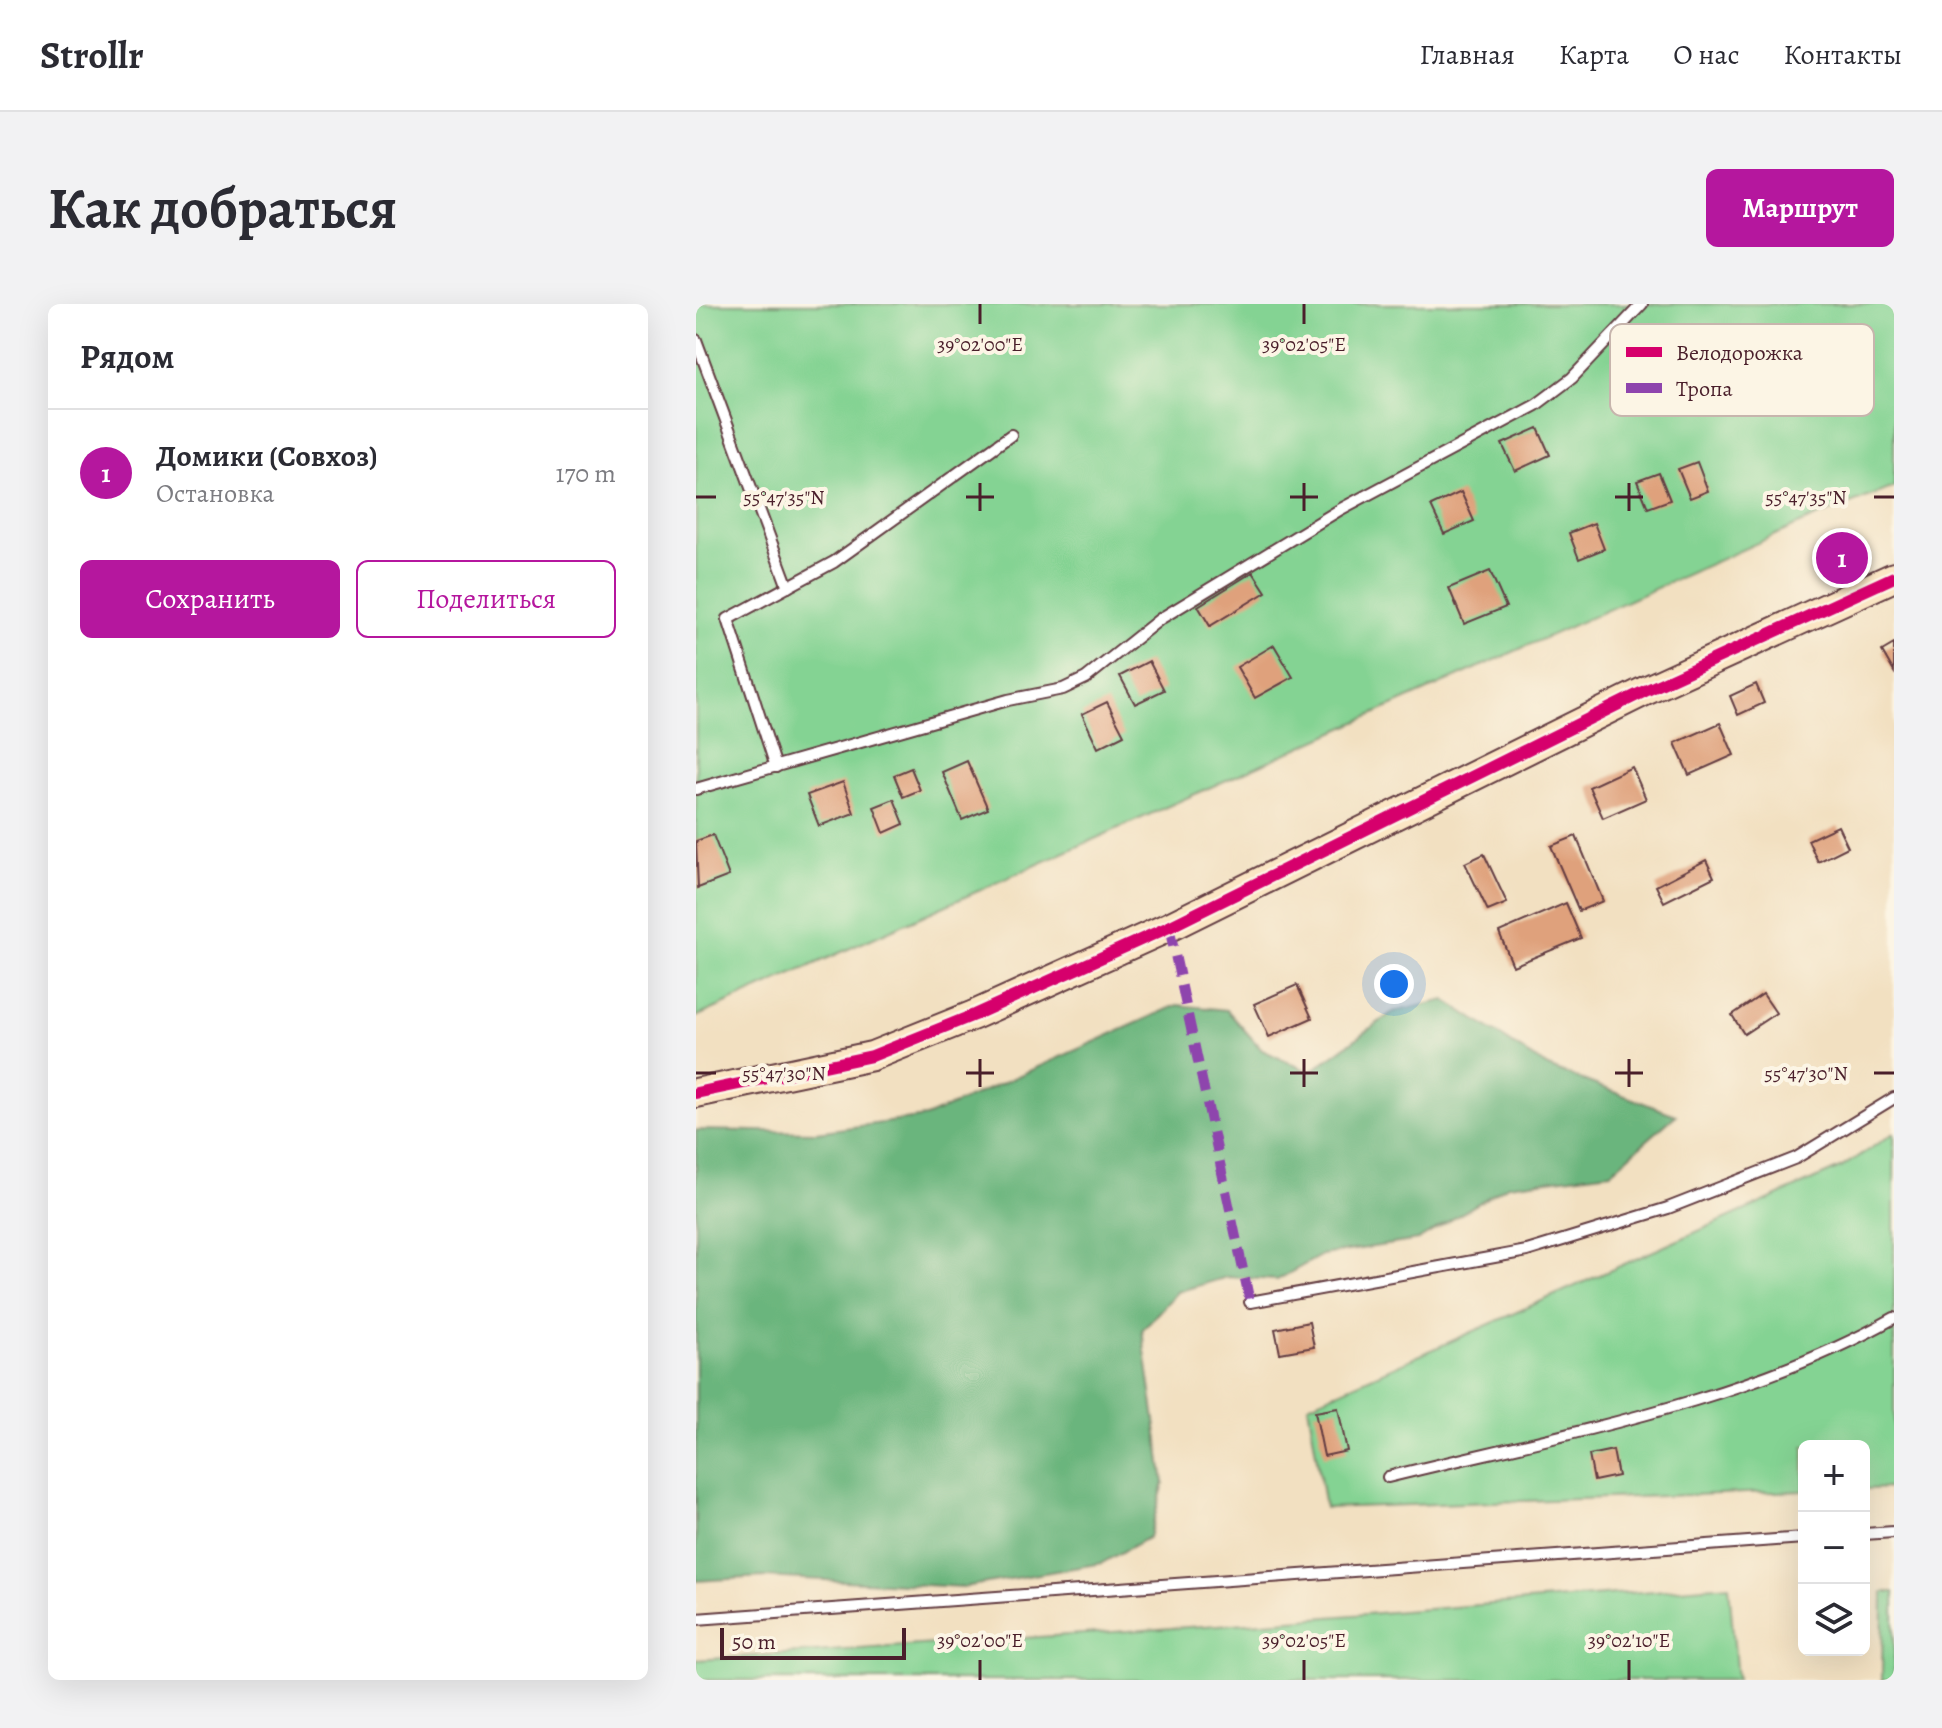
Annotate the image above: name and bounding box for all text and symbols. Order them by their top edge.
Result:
text: Strollr [40,29,144,81]
text: Главная [1419,36,1515,74]
text: Карта [1559,36,1629,74]
text: О нас [1673,36,1740,74]
text: Контакты [1784,36,1902,74]
button: Маршрут [1706,169,1894,247]
text: Как добраться [48,170,397,246]
legend [1610,324,1874,416]
text: 39°02'00"E [937,331,1023,358]
text: 39°02'05"E [1262,331,1346,358]
text: Рядом [80,333,174,380]
text: Велодорожка [1676,338,1804,368]
text: Тропа [1676,374,1734,404]
text: Домики (Совхоз) [156,436,378,476]
text: 1 [101,456,111,491]
text: 170 m [556,456,616,491]
text: Остановка [156,476,274,511]
text: 55°47'35"N [743,484,825,511]
text: 55°47'35"N [1765,484,1847,511]
pin: 1 [1816,528,1868,588]
button: Сохранить [80,560,340,638]
button: Поделиться [356,560,616,638]
your location [1374,964,1414,1004]
text: 55°47'30"N [742,1060,826,1087]
text: 55°47'30"N [1764,1060,1848,1087]
map controls [1798,1440,1870,1656]
button: + [1798,1440,1870,1512]
button: − [1798,1512,1870,1584]
button: layers [1798,1584,1870,1656]
scale bar [720,1624,906,1660]
text: 50 m [732,1627,776,1657]
text: 39°02'00"E [937,1627,1023,1654]
text: 39°02'05"E [1262,1627,1346,1654]
text: 39°02'10"E [1588,1627,1670,1654]

